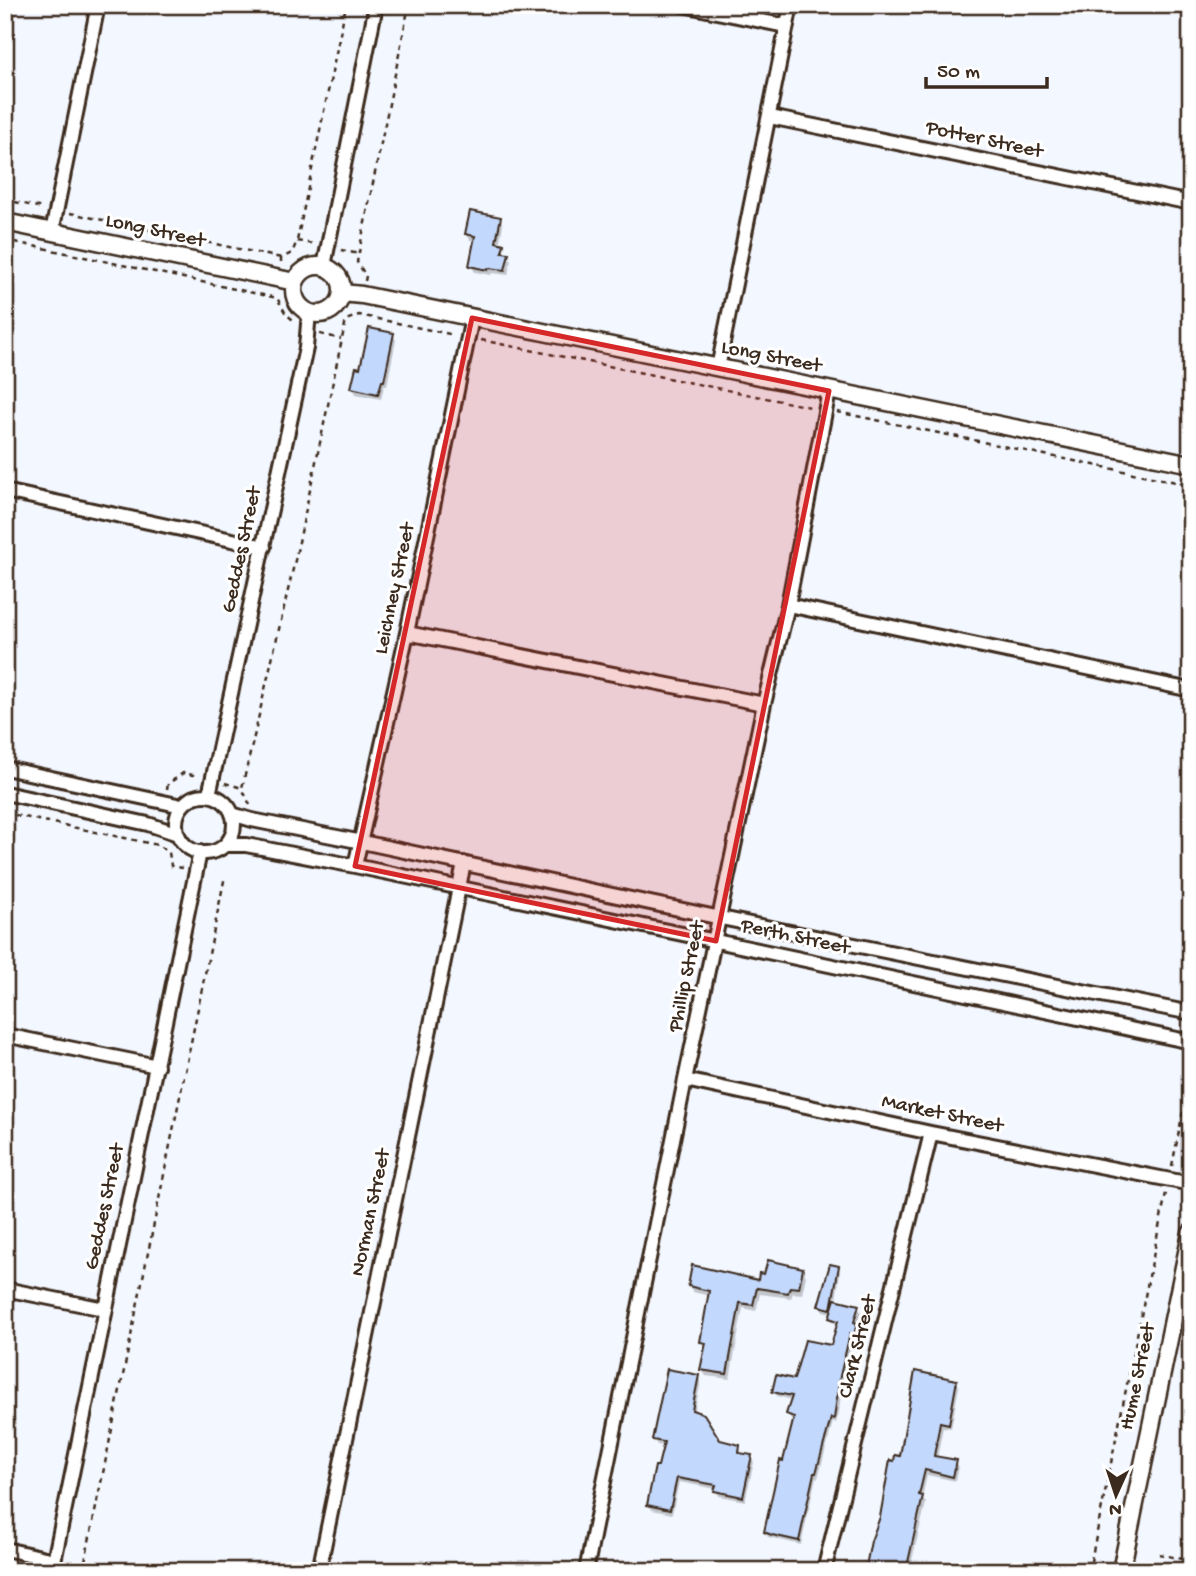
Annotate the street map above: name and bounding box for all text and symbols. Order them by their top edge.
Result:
scale bar [926,46,1047,90]
text: 50 m [937,61,980,86]
street label: Potter Street [922,116,1047,166]
street label: Long Street [103,209,210,255]
street label: Long Street [719,336,826,380]
street label: Geddes Street [217,482,269,615]
street label: Leichney Street [370,519,423,657]
street label: Perth Street [737,914,854,962]
street label: Phillip Street [664,917,712,1036]
street label: Market Street [879,1090,1007,1141]
street label: Geddes Street [80,1139,132,1272]
street label: Norman Street [346,1145,398,1279]
street label: Clark Street [834,1290,884,1401]
street label: Hume Street [1115,1319,1163,1433]
north arrow [1080,1460,1150,1530]
text: N [1108,1497,1122,1520]

